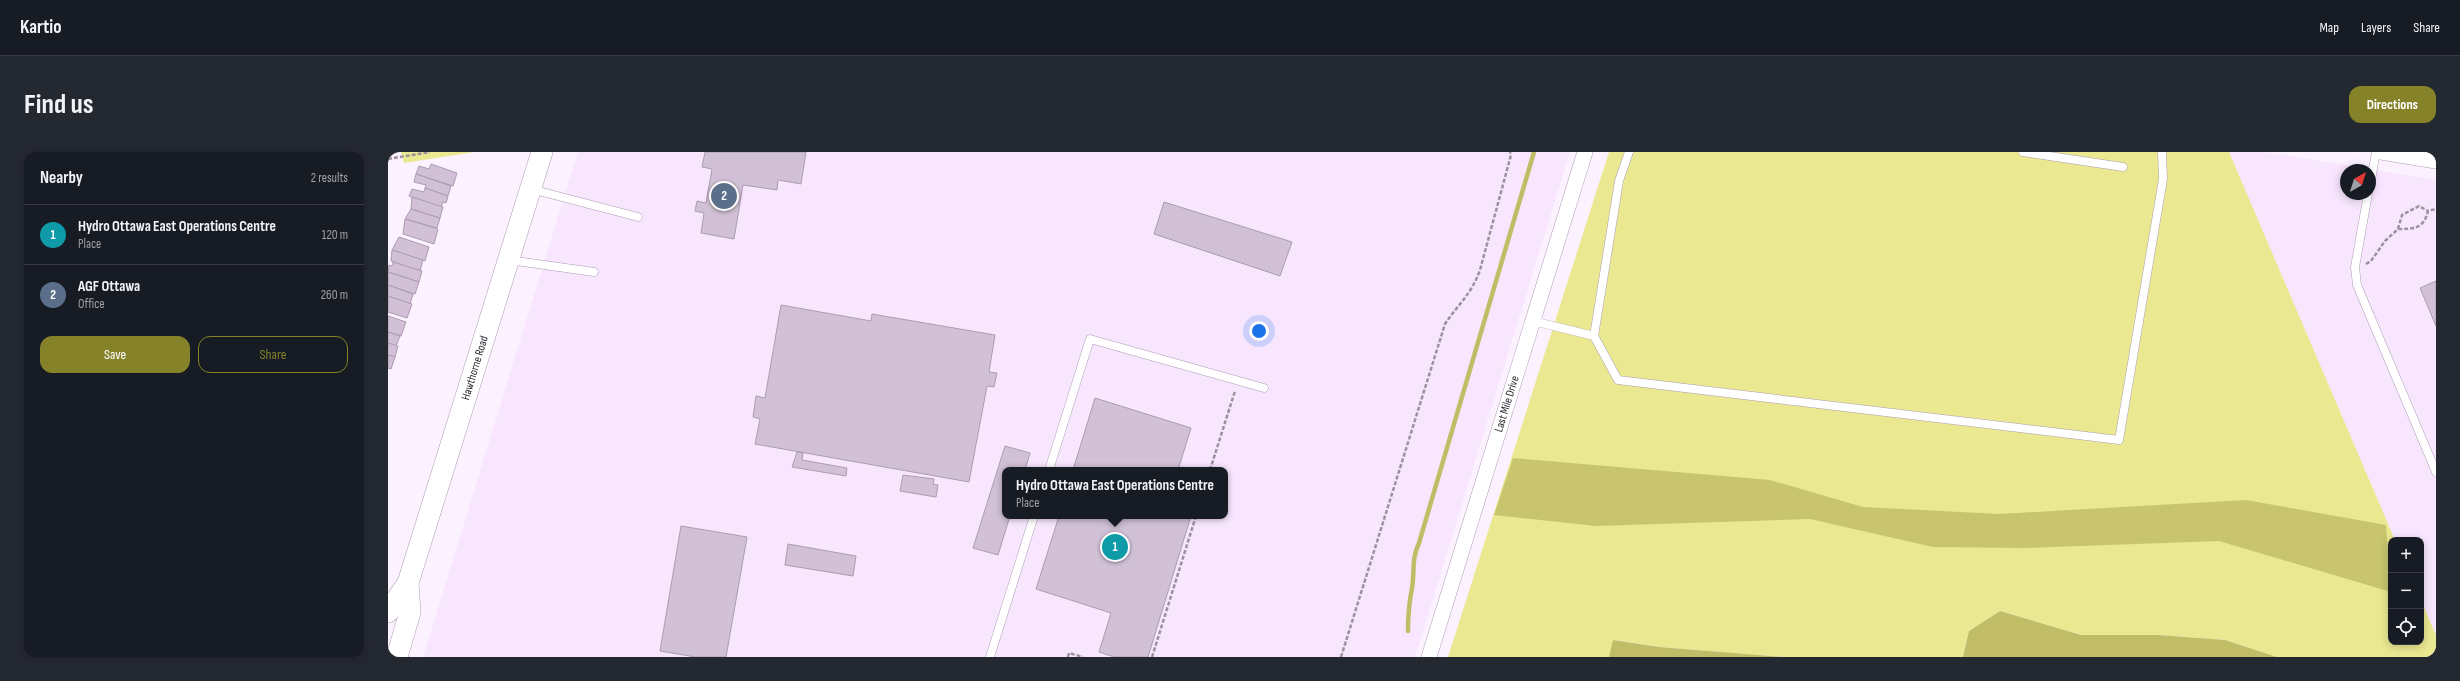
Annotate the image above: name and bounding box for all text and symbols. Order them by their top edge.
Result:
text: Kartio [20,16,62,39]
text: Map [2319,19,2339,36]
text: Layers [2361,19,2391,36]
text: Share [2413,19,2440,36]
button: Directions [2349,86,2436,123]
text: Find us [24,88,93,121]
north arrow [2340,164,2376,200]
text: Nearby [40,168,83,188]
text: 2 results [311,170,348,186]
pin: 2 [711,181,737,211]
text: Hydro Ottawa East Operations Centre [78,217,276,236]
text: 1 [50,227,56,243]
text: 120 m [322,227,348,243]
text: Place [78,236,101,252]
text: AGF Ottawa [78,277,140,296]
text: 2 [50,287,56,303]
text: 260 m [321,287,348,303]
text: Office [78,296,105,312]
your location [1249,321,1269,341]
street label: Hawthorne Road [458,334,492,402]
button: Save [40,336,190,373]
button: Share [198,336,348,373]
street label: Last Mile Drive [1491,374,1523,434]
popup [1002,467,1228,519]
text: Hydro Ottawa East Operations Centre [1016,476,1214,495]
text: Place [1016,495,1039,511]
pin: 1 [1102,532,1128,562]
map controls [2388,537,2424,645]
button: + [2388,537,2424,573]
button: − [2388,573,2424,609]
button: locate [2388,609,2424,645]

